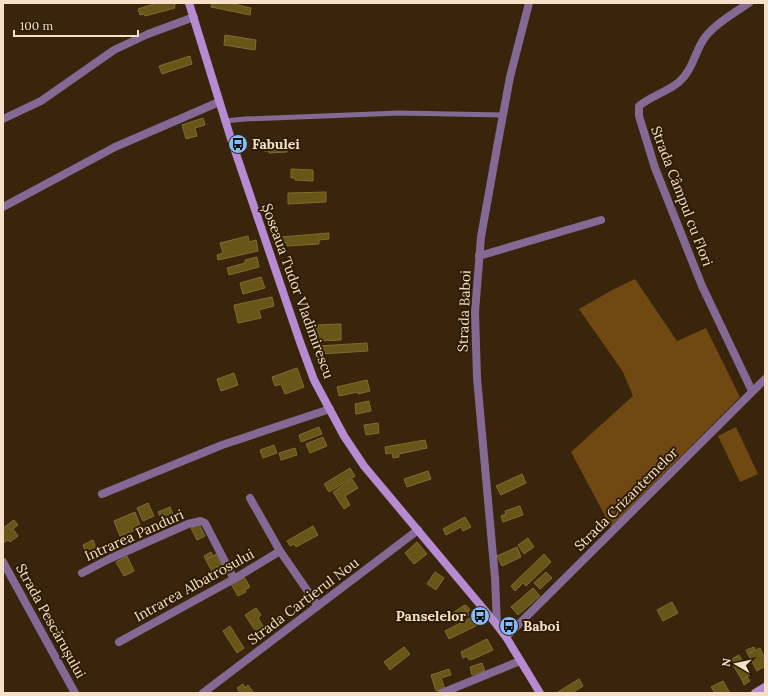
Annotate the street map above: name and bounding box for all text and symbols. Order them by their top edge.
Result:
scale bar [14,12,138,38]
text: 100 m [20,18,53,33]
street label: Strada Câmpul cu Flori [647,123,717,269]
bus stop icon: Fabulei [227,133,249,155]
place label: Fabulei [252,135,300,153]
street label: Șoseaua Tudor Vladimirescu [258,201,338,381]
street label: Strada Baboi [454,270,474,352]
street label: Strada Crizantemelor [570,443,682,555]
street label: Intrarea Panduri [82,505,187,565]
street label: Intrarea Albatrosului [131,545,257,625]
street label: Strada Cartierul Nou [244,553,362,649]
street label: Strada Pescărușului [12,561,90,681]
bus stop icon: Panselelor [469,605,491,627]
place label: Panselelor [396,607,466,625]
bus stop icon: Baboi [498,615,520,637]
place label: Baboi [523,617,561,635]
north arrow [716,644,756,684]
text: N [719,657,734,668]

